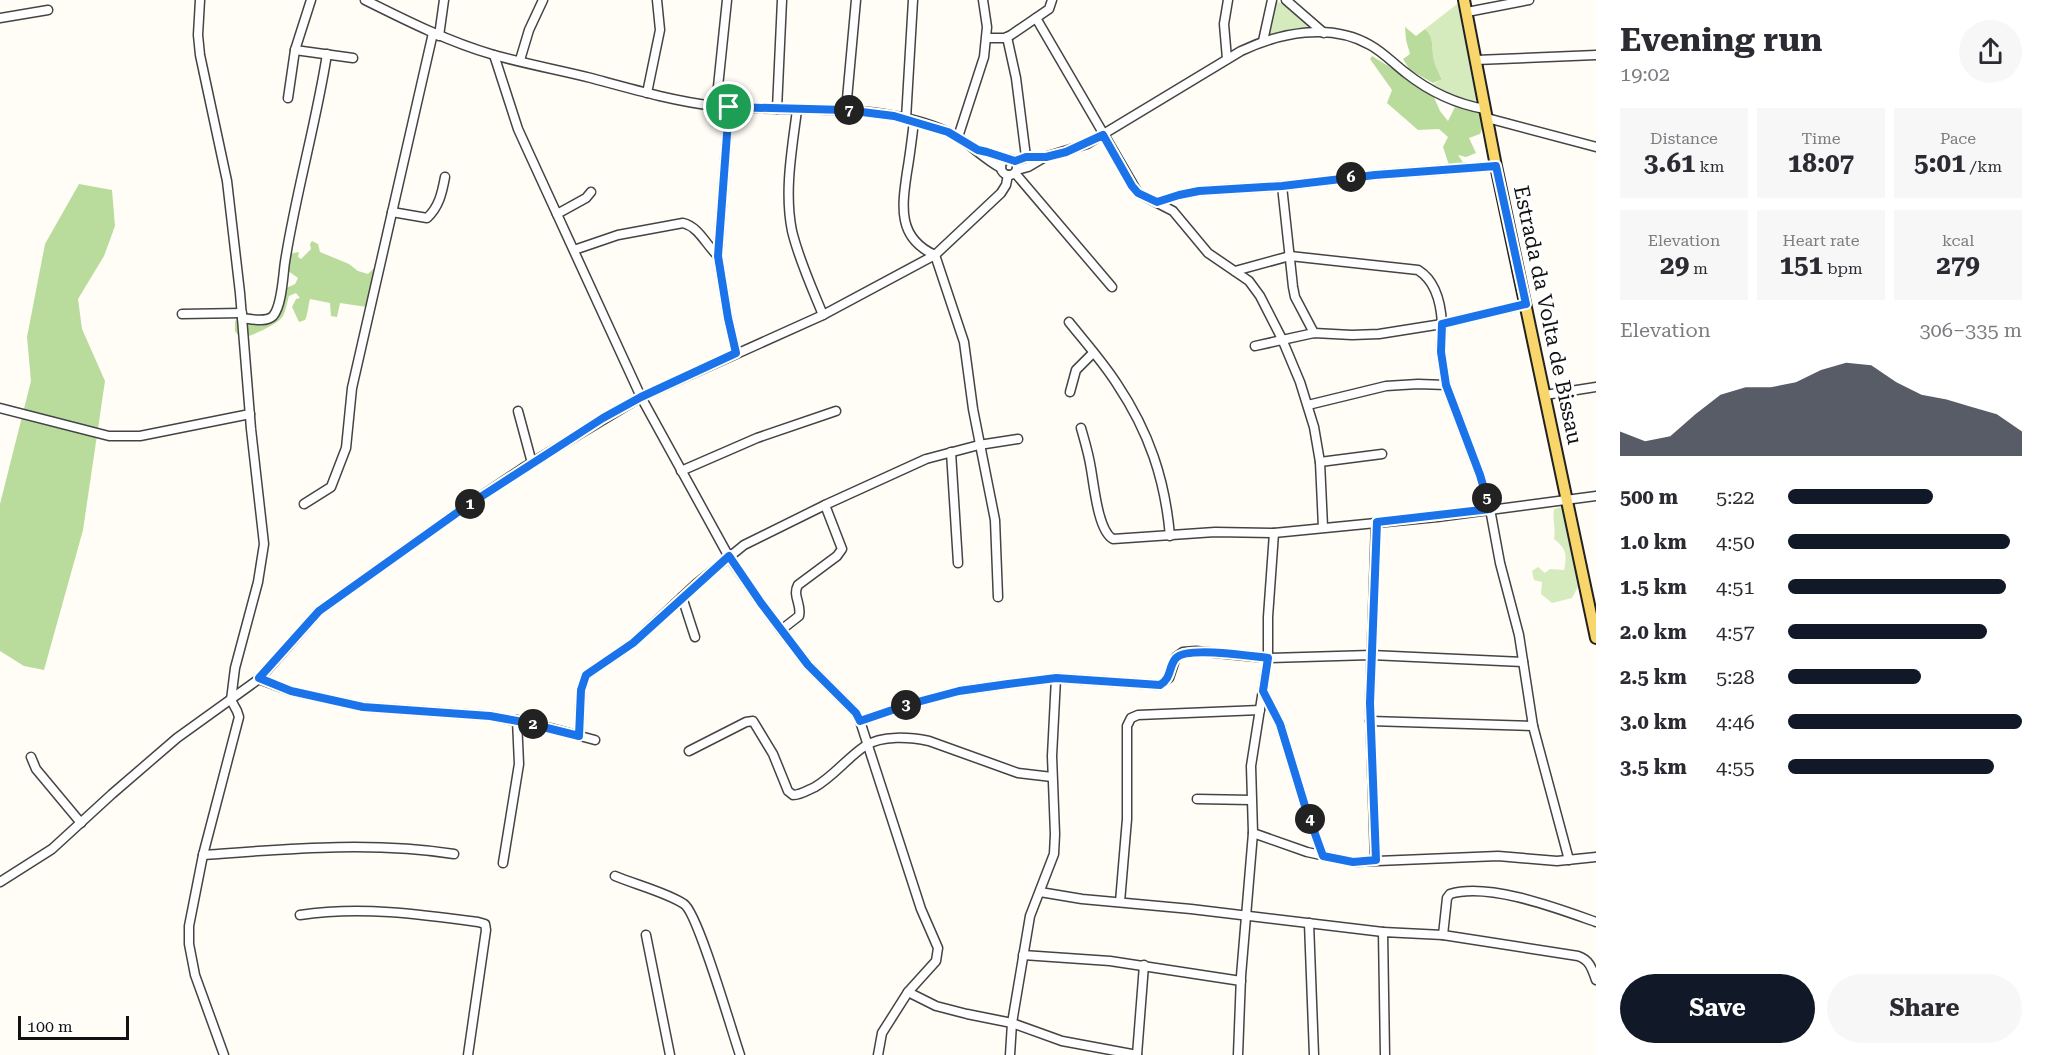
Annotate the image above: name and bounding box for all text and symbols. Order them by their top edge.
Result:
text: Evening run [1620,20,1822,59]
button: share [1959,20,2022,83]
text: 19:02 [1620,62,1670,86]
pin [703,81,754,132]
icon: arrive [712,90,745,123]
pin: 7 [834,95,864,125]
text: 7 [845,100,853,119]
text: Distance [1650,129,1718,148]
text: Time [1801,129,1841,148]
text: Pace [1940,129,1976,148]
text: 3.61 [1644,148,1696,178]
text: 18:07 [1788,148,1854,178]
text: 5:01 [1914,148,1966,178]
text: km [1696,157,1724,176]
text: /km [1966,157,2002,176]
pin: 6 [1336,162,1366,192]
text: 6 [1347,167,1355,186]
street label: Estrada da Volta de Bissau [1509,183,1587,447]
text: Elevation [1648,231,1720,250]
text: Heart rate [1783,231,1859,250]
text: kcal [1942,231,1974,250]
text: 29 [1660,250,1689,280]
text: 151 [1779,250,1823,280]
text: 279 [1936,250,1980,280]
text: m [1689,259,1708,278]
text: bpm [1823,259,1863,278]
text: Elevation [1620,318,1711,342]
text: 306–335 m [1919,318,2022,342]
pin: 5 [1472,483,1502,513]
text: 500 m [1620,485,1678,509]
text: 5:22 [1716,485,1755,509]
text: 5 [1483,488,1491,507]
pin: 1 [455,489,485,519]
text: 1 [466,494,474,513]
text: 1.0 km [1620,530,1687,554]
text: 4:50 [1716,530,1755,554]
text: 1.5 km [1620,575,1687,599]
text: 4:51 [1716,575,1755,599]
text: 2.0 km [1620,620,1687,644]
text: 4:57 [1716,620,1755,644]
text: 2.5 km [1620,665,1687,689]
text: 5:28 [1716,665,1755,689]
pin: 3 [891,690,921,720]
text: 3 [902,695,910,714]
pin: 2 [518,709,548,739]
text: 3.0 km [1620,710,1687,734]
text: 4:46 [1716,710,1755,734]
text: 2 [529,714,537,733]
text: 3.5 km [1620,755,1687,779]
text: 4:55 [1716,755,1755,779]
pin: 4 [1295,804,1325,834]
text: 4 [1306,809,1314,828]
button: Save [1620,974,1815,1043]
button: Share [1827,974,2022,1043]
scale bar [18,1013,129,1040]
text: 100 m [27,1017,73,1036]

